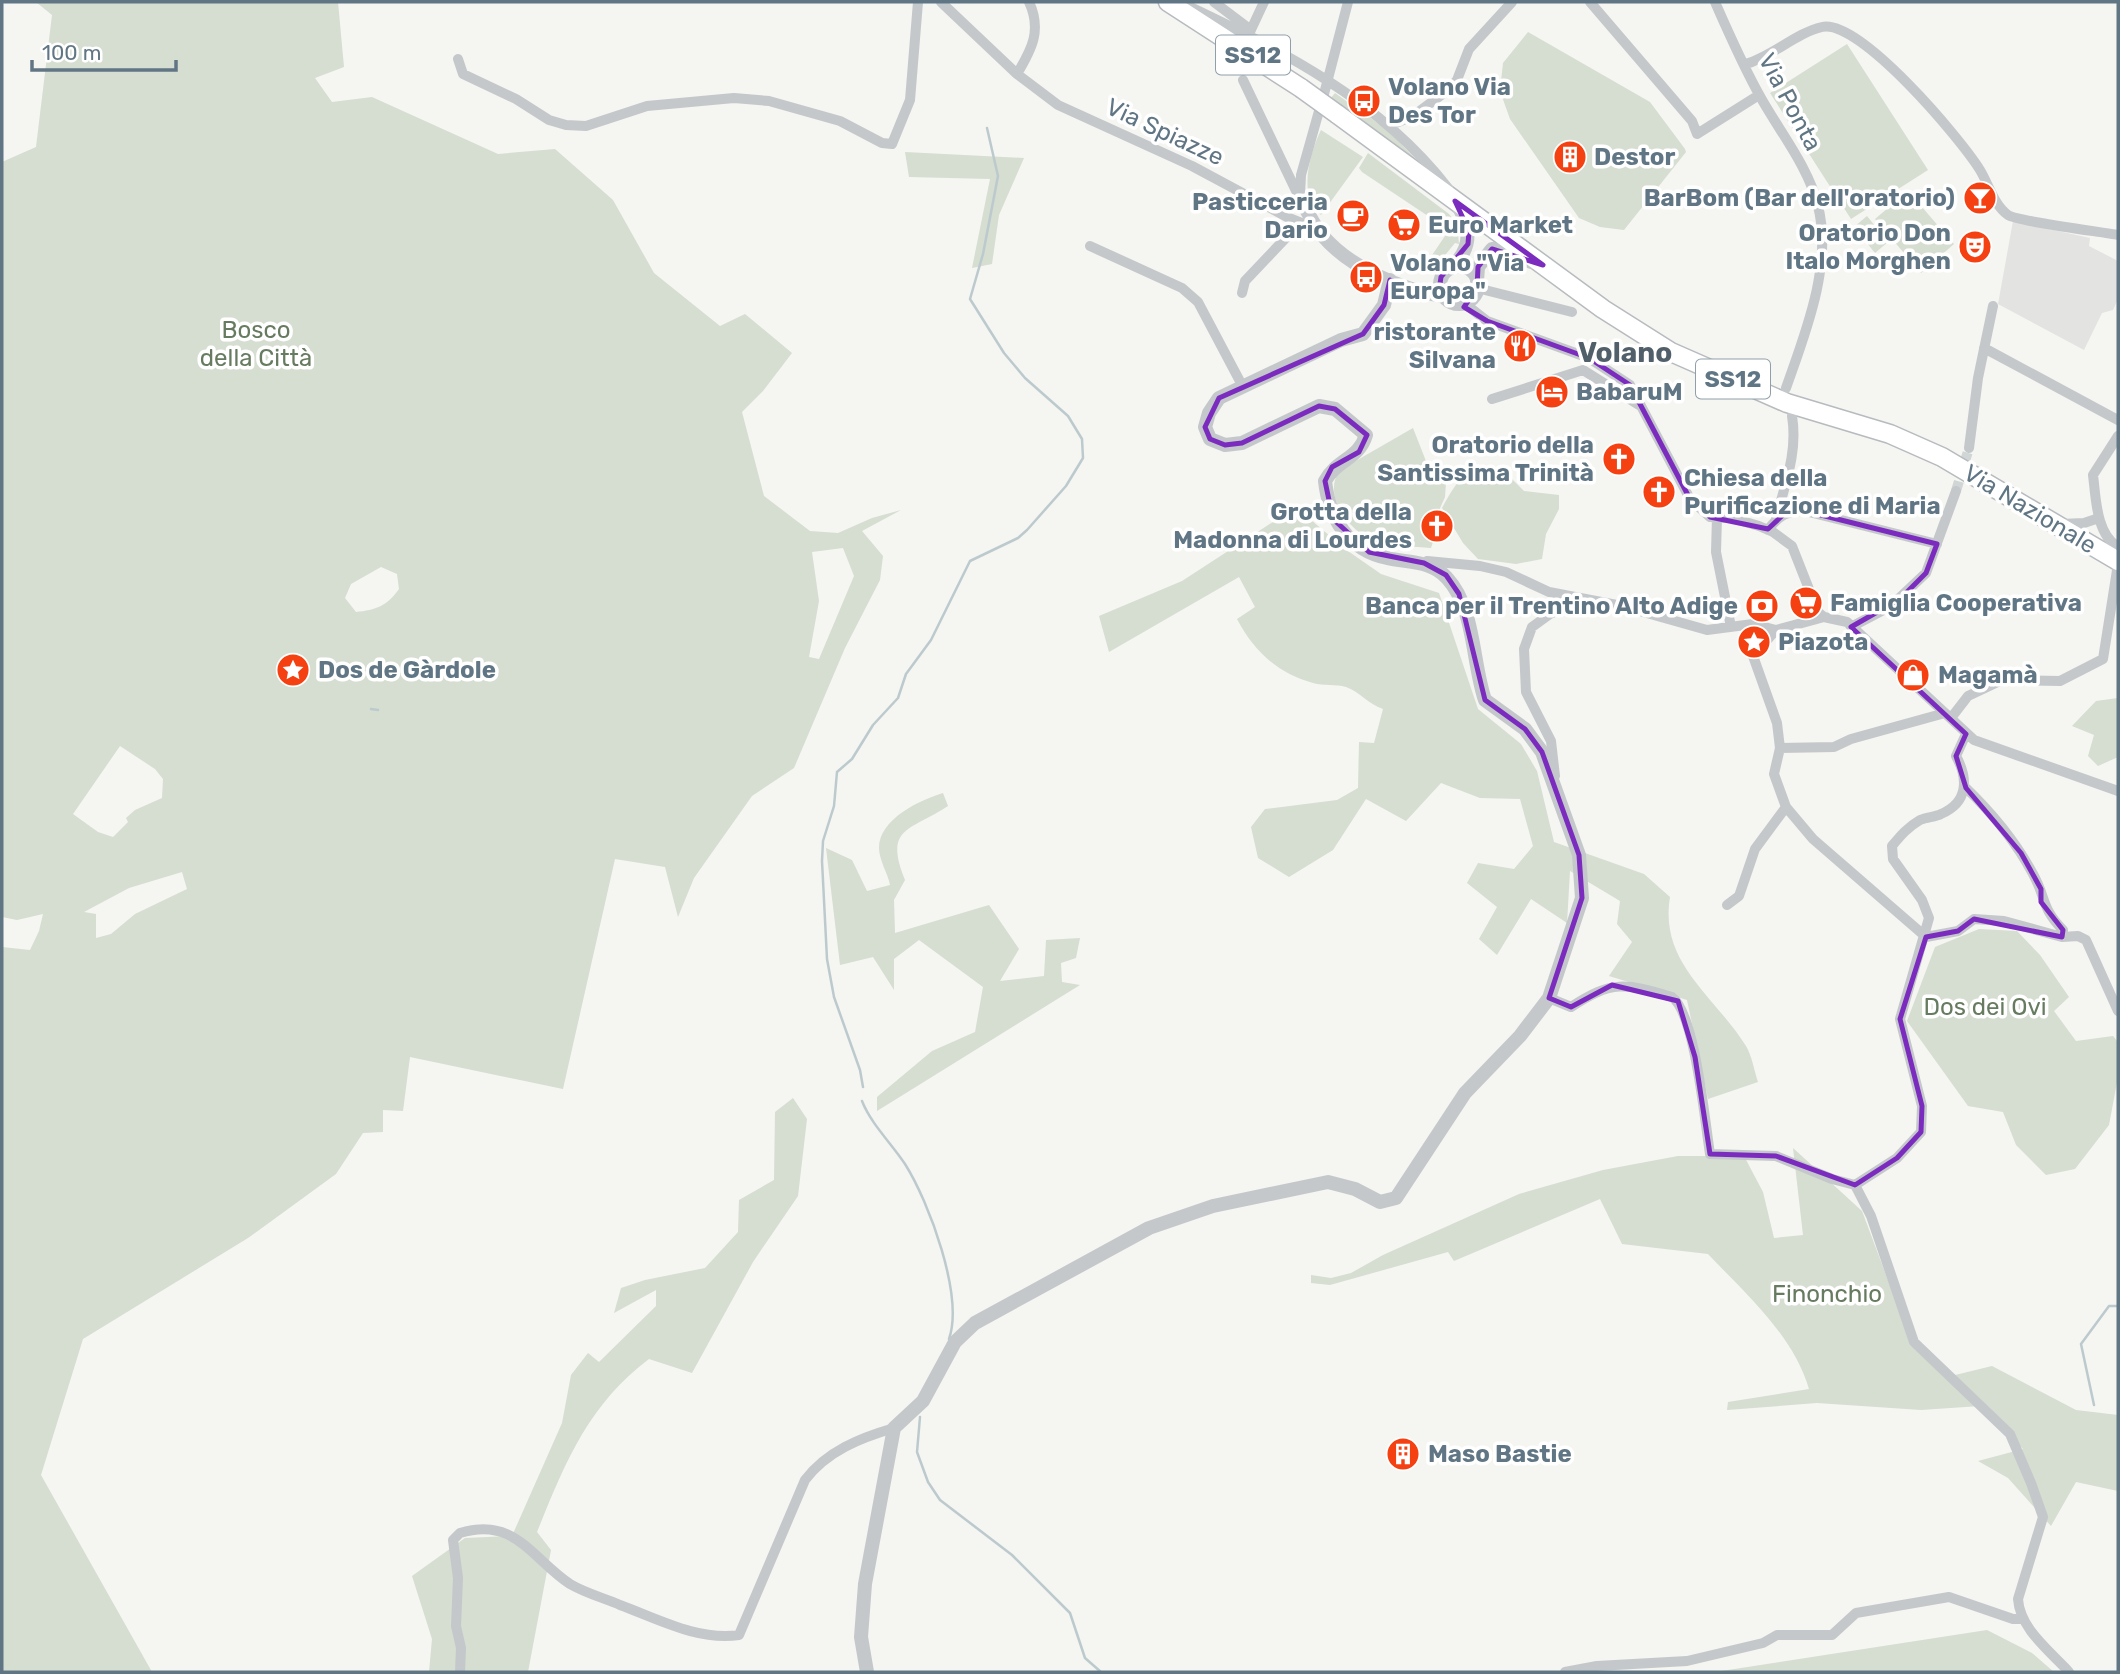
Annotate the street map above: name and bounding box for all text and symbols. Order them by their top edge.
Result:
scale bar [32,28,175,72]
road number: SS12 [1216,36,1290,74]
text: 100 m [42,40,101,65]
street label: Via Ponta [1753,48,1827,156]
place label: Volano Via Des Tor [1388,73,1511,129]
bus stop icon: Volano Via Des Tor [1345,82,1383,120]
street label: Via Spiazze [1102,93,1228,171]
building icon: Destor [1551,138,1589,176]
place label: Destor [1594,143,1676,171]
bar icon: BarBom (Bar dell'oratorio) [1961,179,1999,217]
place label: BarBom (Bar dell'oratorio) [1644,184,1955,212]
place label: Pasticceria Dario [1192,188,1328,244]
cafe icon: Pasticceria Dario [1334,197,1372,235]
supermarket icon: Euro Market [1385,206,1423,244]
place label: Euro Market [1428,211,1573,239]
place label: Oratorio Don Italo Morghen [1785,219,1951,275]
theatre icon: Oratorio Don Italo Morghen [1956,228,1994,266]
place label: Volano "Via Europa" [1390,249,1524,305]
bus stop icon: Volano "Via Europa" [1347,258,1385,296]
park label: Bosco della Città [200,316,312,372]
place label: ristorante Silvana [1374,318,1496,374]
restaurant icon: ristorante Silvana [1501,327,1539,365]
district label: Volano [1578,336,1672,369]
road number: SS12 [1696,360,1770,398]
hotel icon: BabaruM [1533,373,1571,411]
place label: BabaruM [1576,378,1683,406]
place label: Oratorio della Santissima Trinità [1377,431,1594,487]
church icon: Oratorio della Santissima Trinità [1600,440,1638,478]
street label: Via Nazionale [1959,459,2101,559]
place label: Chiesa della Purificazione di Maria [1684,464,1941,520]
church icon: Chiesa della Purificazione di Maria [1640,473,1678,511]
place label: Grotta della Madonna di Lourdes [1173,498,1412,554]
church icon: Grotta della Madonna di Lourdes [1418,507,1456,545]
supermarket icon: Famiglia Cooperativa [1787,584,1825,622]
bank icon: Banca per il Trentino Alto Adige [1743,587,1781,625]
place label: Famiglia Cooperativa [1830,589,2082,617]
place label: Banca per il Trentino Alto Adige [1365,592,1738,620]
place icon: Piazota [1735,623,1773,661]
place label: Piazota [1778,628,1868,656]
place icon: Dos de Gàrdole [274,651,312,689]
place label: Dos de Gàrdole [318,656,496,684]
shop icon: Magamà [1894,656,1932,694]
place label: Magamà [1938,661,2038,689]
park label: Dos dei Ovi [1923,993,2047,1021]
park label: Finonchio [1772,1280,1882,1308]
building icon: Maso Bastie [1384,1435,1422,1473]
place label: Maso Bastie [1428,1440,1572,1468]

